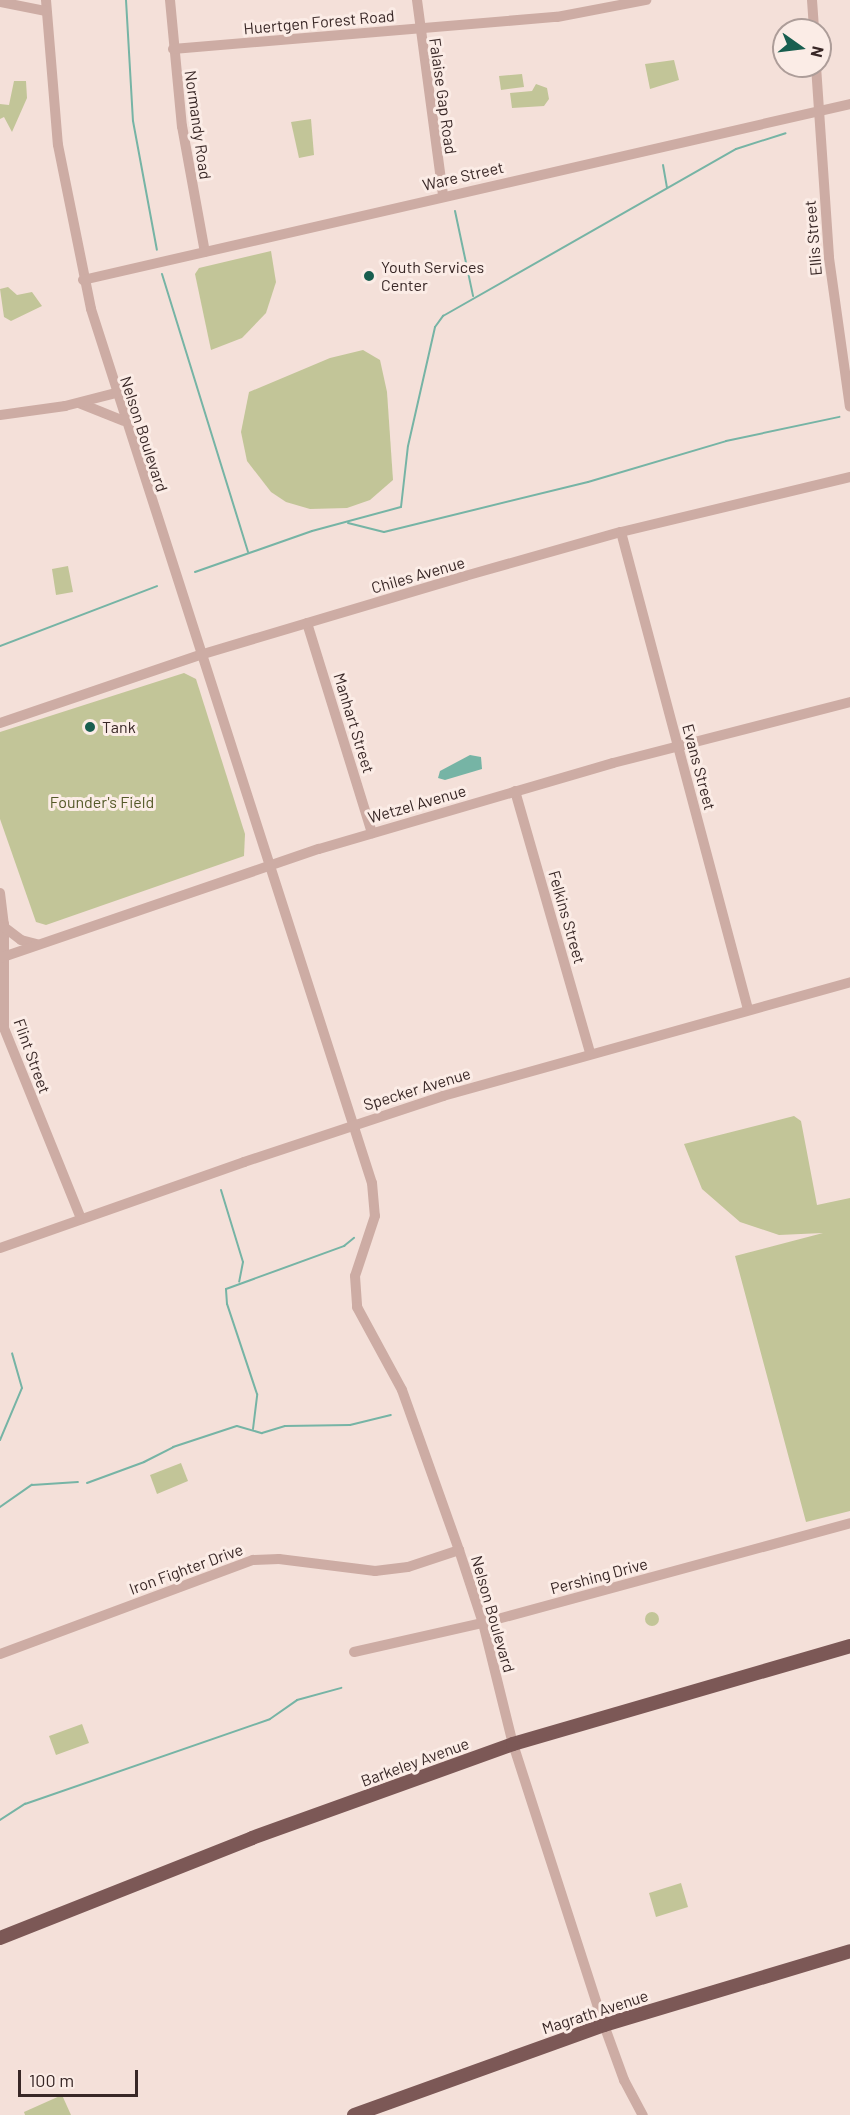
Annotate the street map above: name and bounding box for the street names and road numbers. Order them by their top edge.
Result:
street label: Huertgen Forest Road [243,6,395,38]
street label: Falaise Gap Road [425,37,461,155]
street label: Normandy Road [181,69,215,181]
street label: Ware Street [421,157,505,195]
street label: Ellis Street [800,199,826,277]
street label: Nelson Boulevard [116,374,172,494]
street label: Chiles Avenue [369,553,467,597]
street label: Manhart Street [330,671,378,775]
street label: Evans Street [678,722,720,812]
street label: Wetzel Avenue [366,781,468,827]
street label: Felkins Street [545,868,589,966]
street label: Flint Street [10,1016,54,1096]
street label: Specker Avenue [361,1064,473,1114]
street label: Iron Fighter Drive [127,1540,245,1598]
street label: Nelson Boulevard [467,1553,519,1675]
street label: Pershing Drive [548,1554,650,1598]
street label: Barkeley Avenue [358,1734,472,1790]
street label: Magrath Avenue [539,1986,651,2038]

